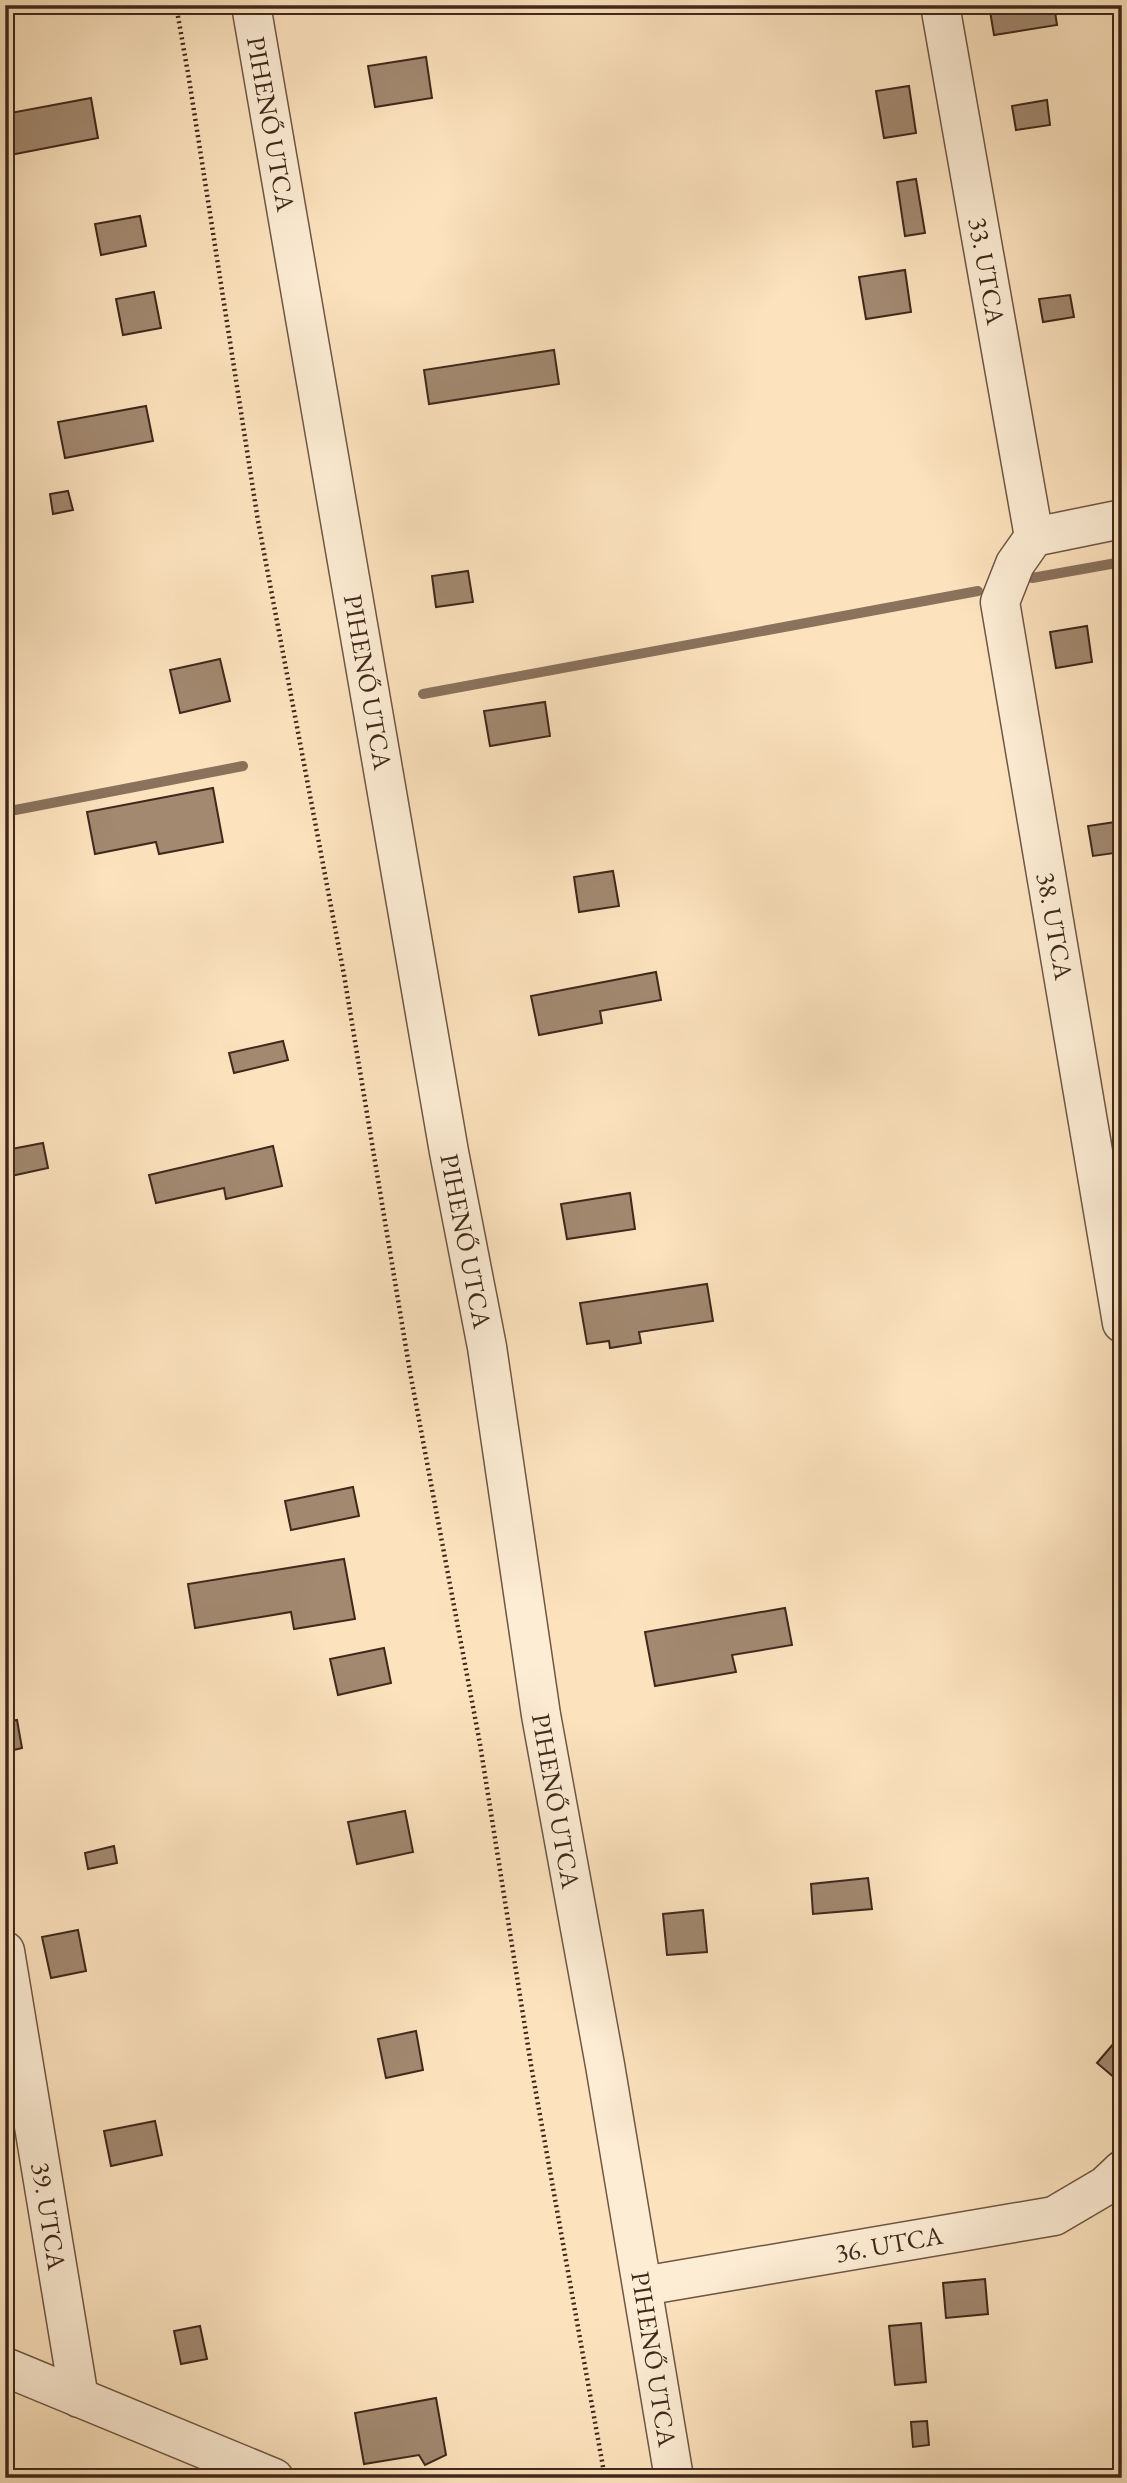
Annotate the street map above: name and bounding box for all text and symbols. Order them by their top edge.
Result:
street label: PIHENŐ UTCA [239,34,303,215]
street label: 33. UTCA [961,215,1013,328]
street label: PIHENŐ UTCA [336,592,400,773]
street label: 38. UTCA [1029,870,1081,983]
street label: PIHENŐ UTCA [432,1151,500,1332]
street label: PIHENŐ UTCA [524,1711,588,1892]
street label: 39. UTCA [24,2160,74,2273]
street label: 36. UTCA [833,2218,946,2270]
street label: PIHENŐ UTCA [623,2269,685,2450]

